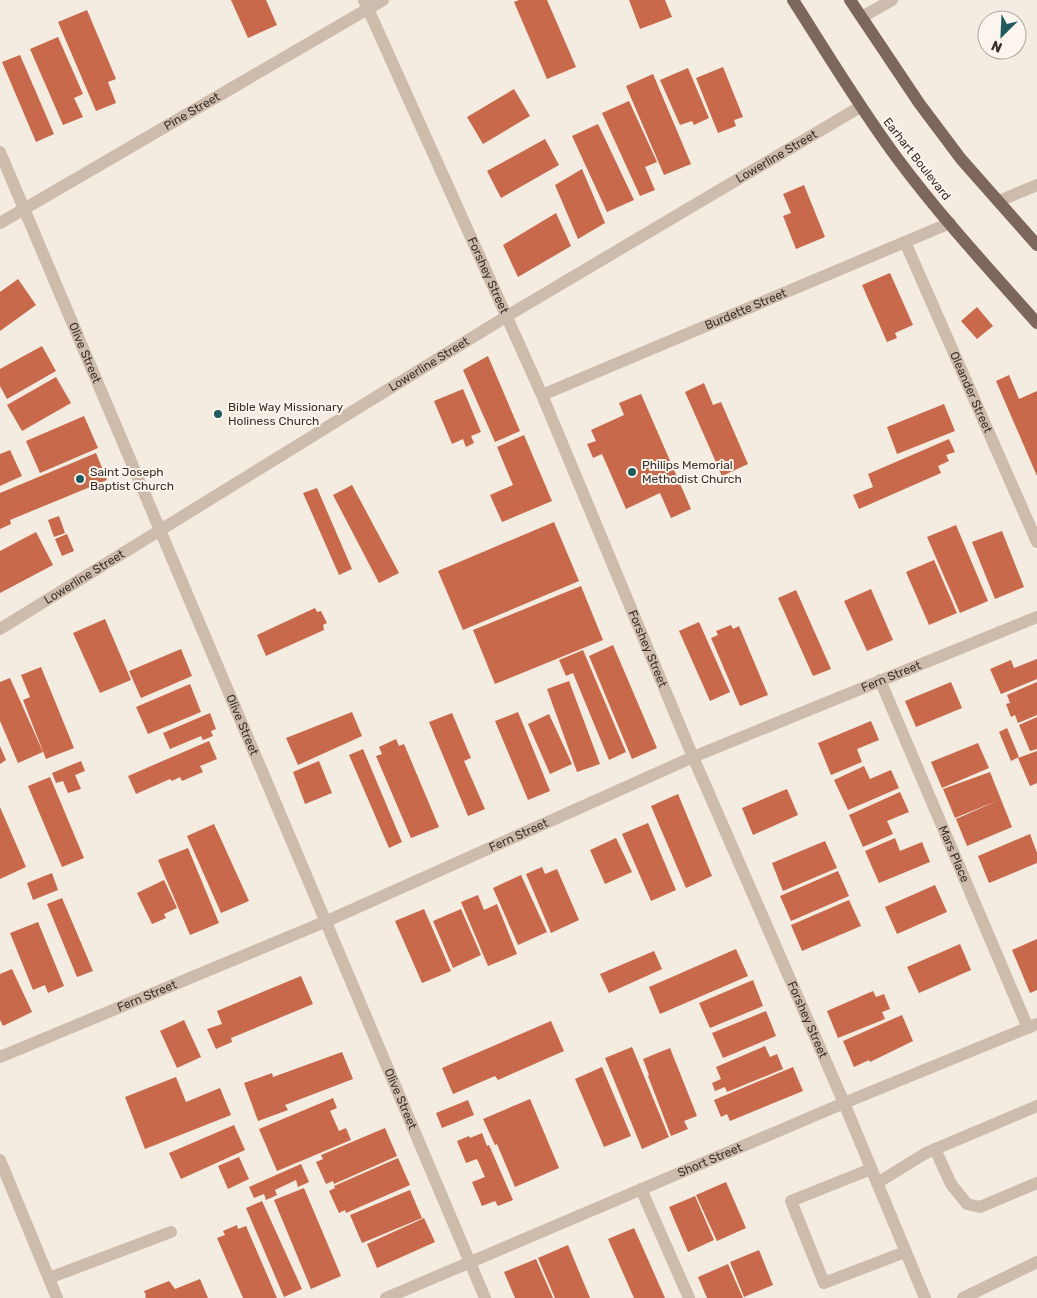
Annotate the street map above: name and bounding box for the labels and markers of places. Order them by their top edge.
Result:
place label: Bible Way Missionary Holiness Church [228,400,343,428]
marker: Bible Way Missionary Holiness Church [212,408,224,420]
place label: Philips Memorial Methodist Church [642,458,742,486]
place label: Saint Joseph Baptist Church [90,465,174,493]
marker: Philips Memorial Methodist Church [626,466,638,478]
marker: Saint Joseph Baptist Church [74,473,86,485]

